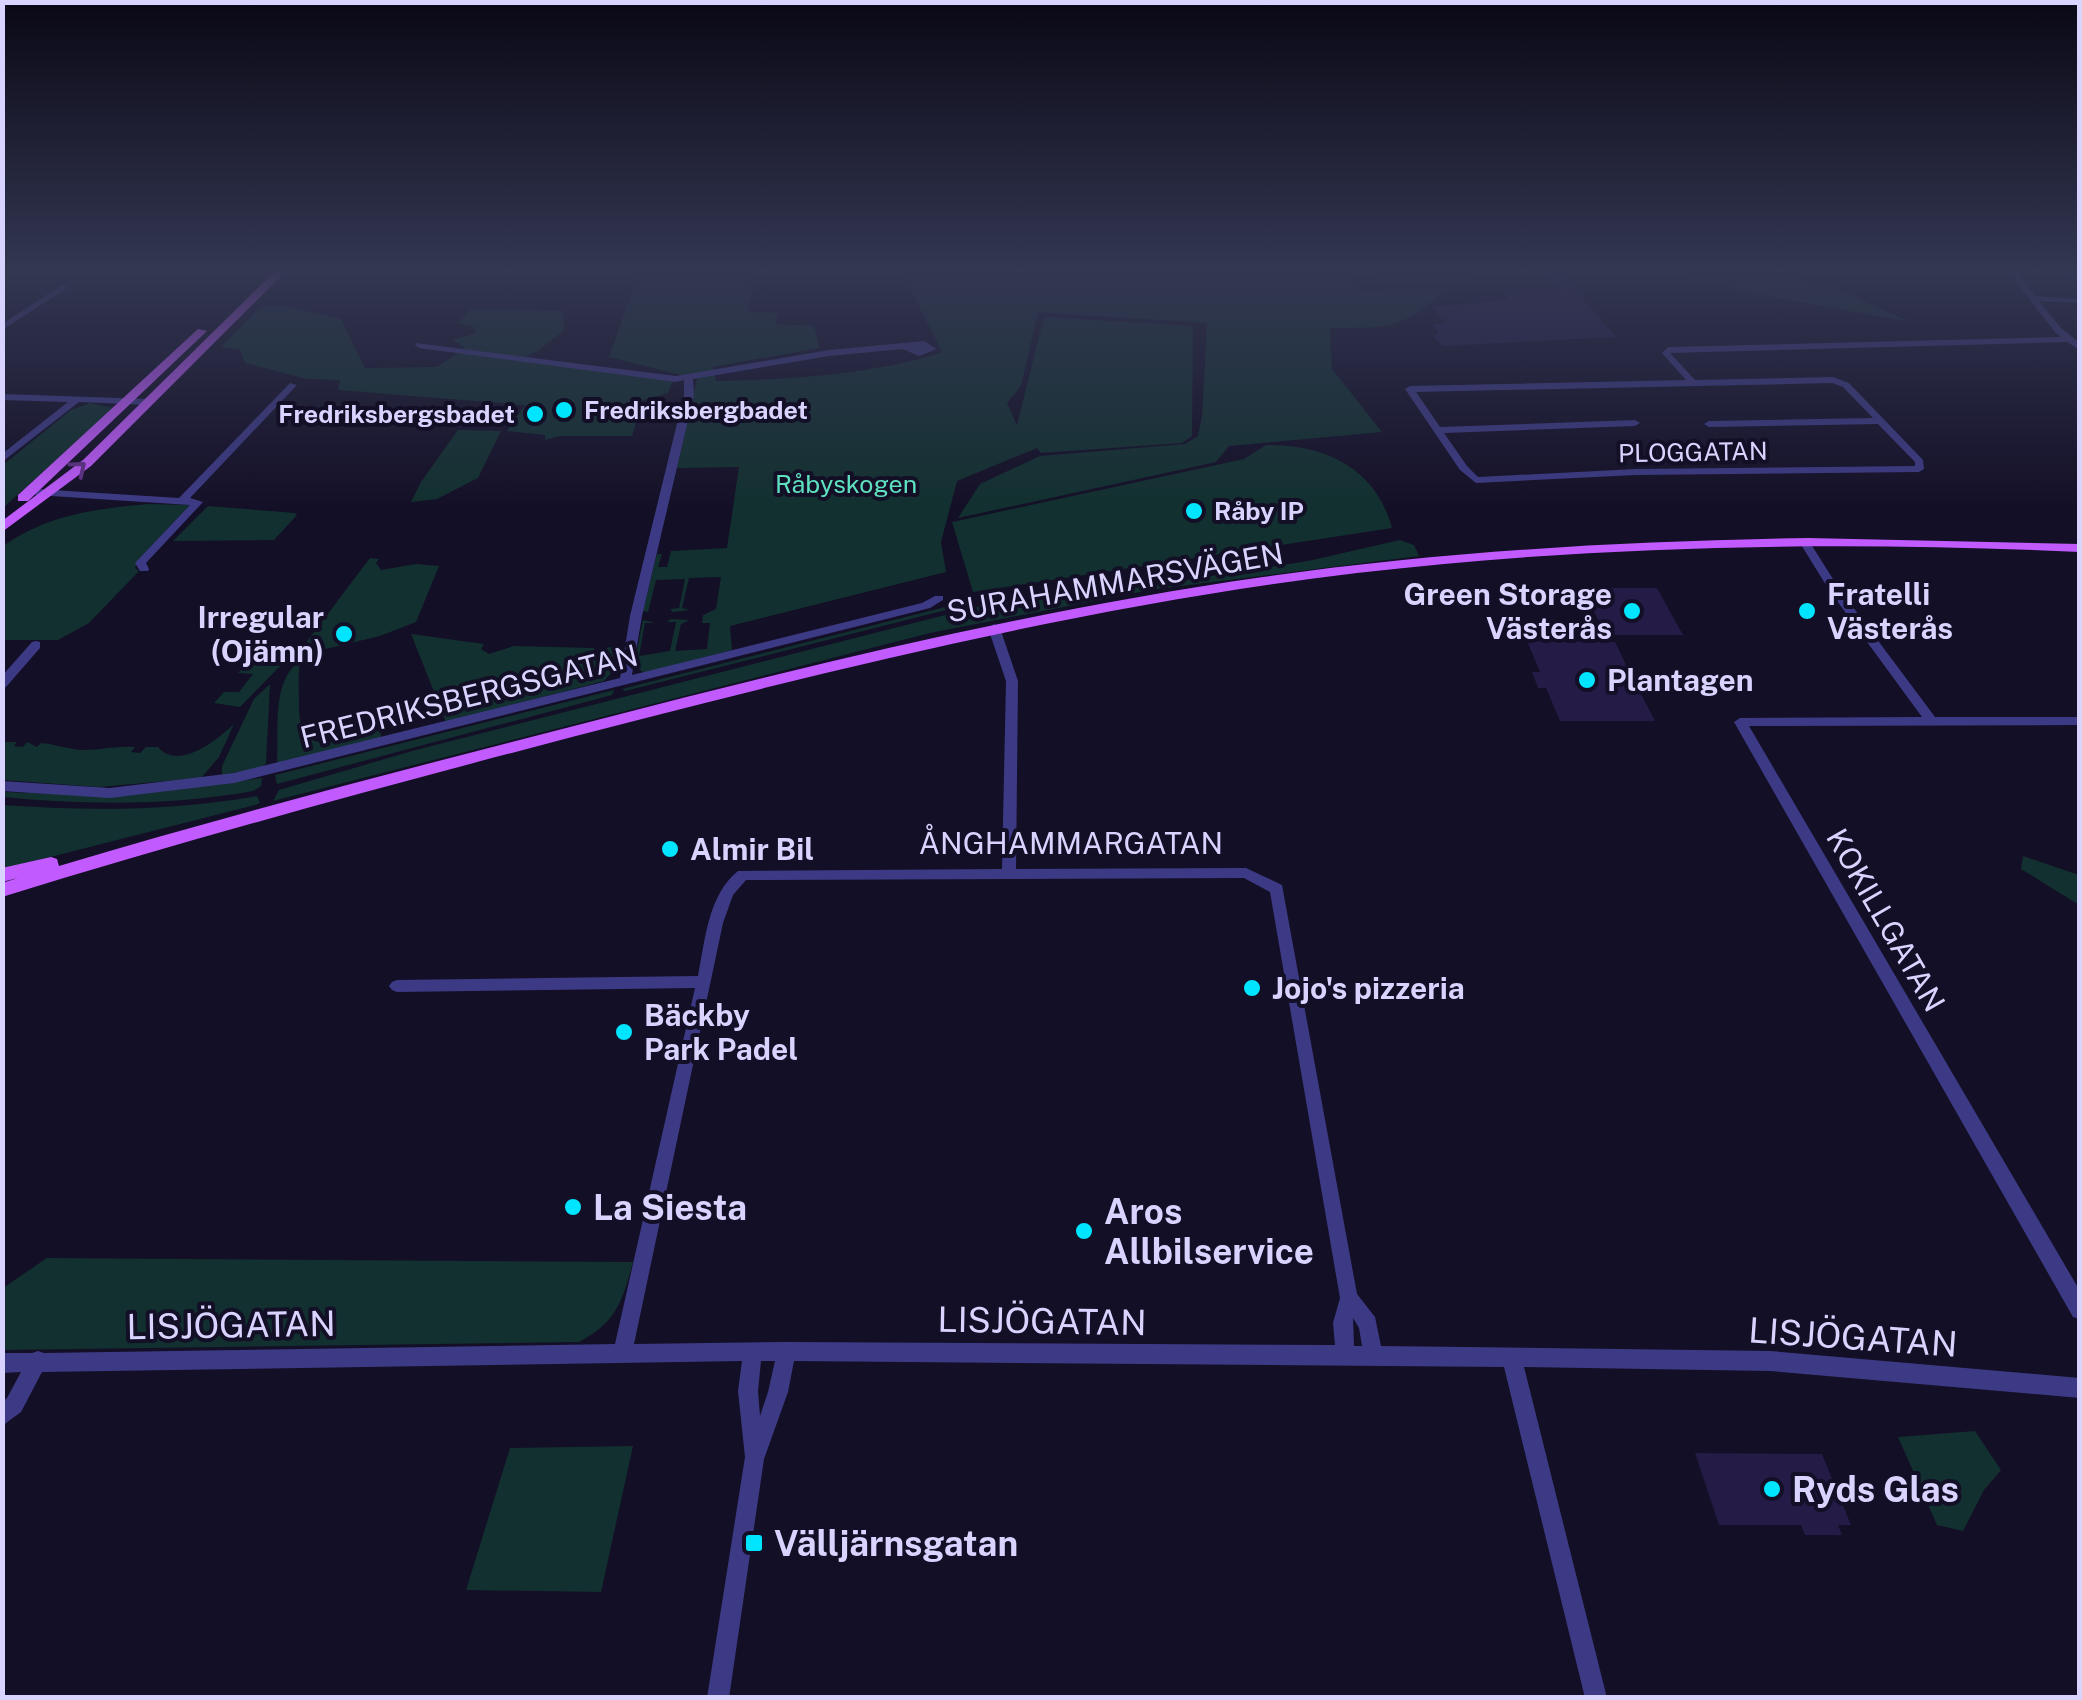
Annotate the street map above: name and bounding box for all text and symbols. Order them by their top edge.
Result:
place label: Fredriksbergbadet [584,395,808,425]
place label: Fredriksbergsbadet [278,399,515,429]
marker: Fredriksbergbadet [553,399,575,421]
marker: Fredriksbergsbadet [524,403,546,425]
street label: PLOGGATAN [1618,436,1768,468]
one-way arrow [68,462,86,480]
park label: Råbyskogen [775,469,917,499]
place label: Råby IP [1214,496,1304,526]
marker: Råby IP [1183,500,1205,522]
street label: SURAHAMMARSVÄGEN [944,535,1286,629]
place label: Green Storage Västerås [1403,576,1612,646]
place label: Fratelli Västerås [1827,576,1953,646]
place label: Irregular (Ojämn) [197,599,324,669]
marker: Green Storage Västerås [1621,600,1643,622]
marker: Fratelli Västerås [1796,600,1818,622]
marker: Irregular (Ojämn) [333,623,355,645]
street label: FREDRIKSBERGSGATAN [296,637,642,755]
place label: Plantagen [1607,662,1754,698]
marker: Plantagen [1576,669,1598,691]
street label: KOKILLGATAN [1819,822,1953,1018]
street label: ÅNGHAMMARGATAN [919,823,1223,861]
place label: Almir Bil [690,831,814,867]
marker: Almir Bil [659,838,681,860]
place label: Jojo's pizzeria [1272,970,1465,1006]
marker: Jojo's pizzeria [1241,977,1263,999]
place label: Bäckby Park Padel [644,997,798,1067]
marker: Bäckby Park Padel [613,1021,635,1043]
place label: La Siesta [593,1187,747,1228]
place label: Aros Allbilservice [1104,1191,1314,1272]
marker: La Siesta [562,1196,584,1218]
marker: Aros Allbilservice [1073,1220,1095,1242]
street label: LISJÖGATAN [937,1298,1147,1343]
street label: LISJÖGATAN [126,1302,336,1347]
street label: LISJÖGATAN [1747,1308,1959,1365]
place label: Ryds Glas [1792,1469,1959,1510]
marker: Ryds Glas [1761,1478,1783,1500]
place label: Välljärnsgatan [774,1523,1018,1564]
marker: Välljärnsgatan [743,1532,765,1554]

